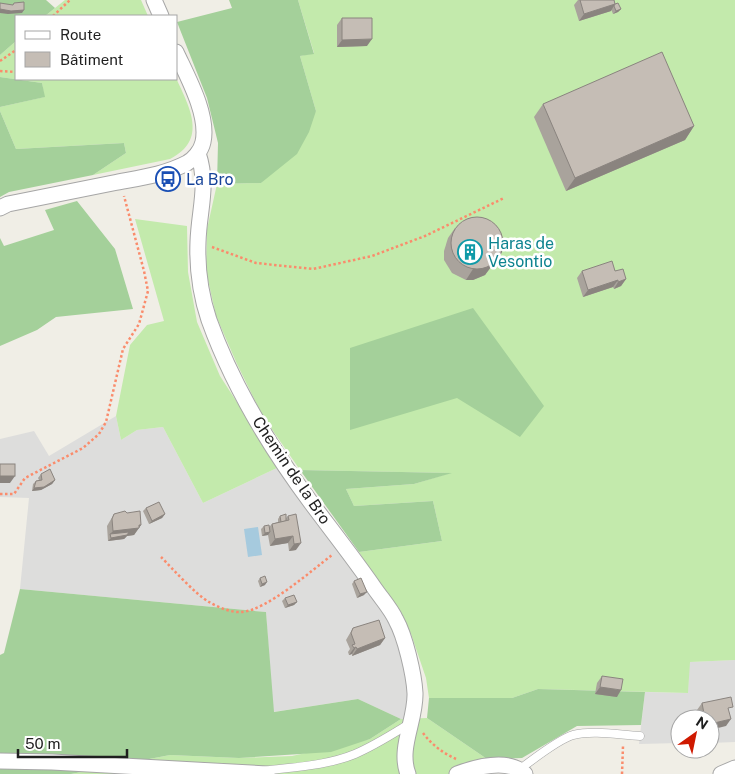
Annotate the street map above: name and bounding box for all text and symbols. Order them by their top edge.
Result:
legend [15,15,178,80]
text: Route [60,26,101,43]
text: Bâtiment [60,51,123,68]
bus stop icon: La Bro [155,166,181,192]
place label: La Bro [186,170,234,189]
place label: Haras de Vesontio [488,234,554,271]
building icon: Haras de Vesontio [457,239,483,265]
street label: Chemin de la Bro [249,413,335,528]
north arrow [670,709,720,759]
text: N [693,713,711,733]
scale bar [18,726,126,758]
text: 50 m [25,735,60,752]

